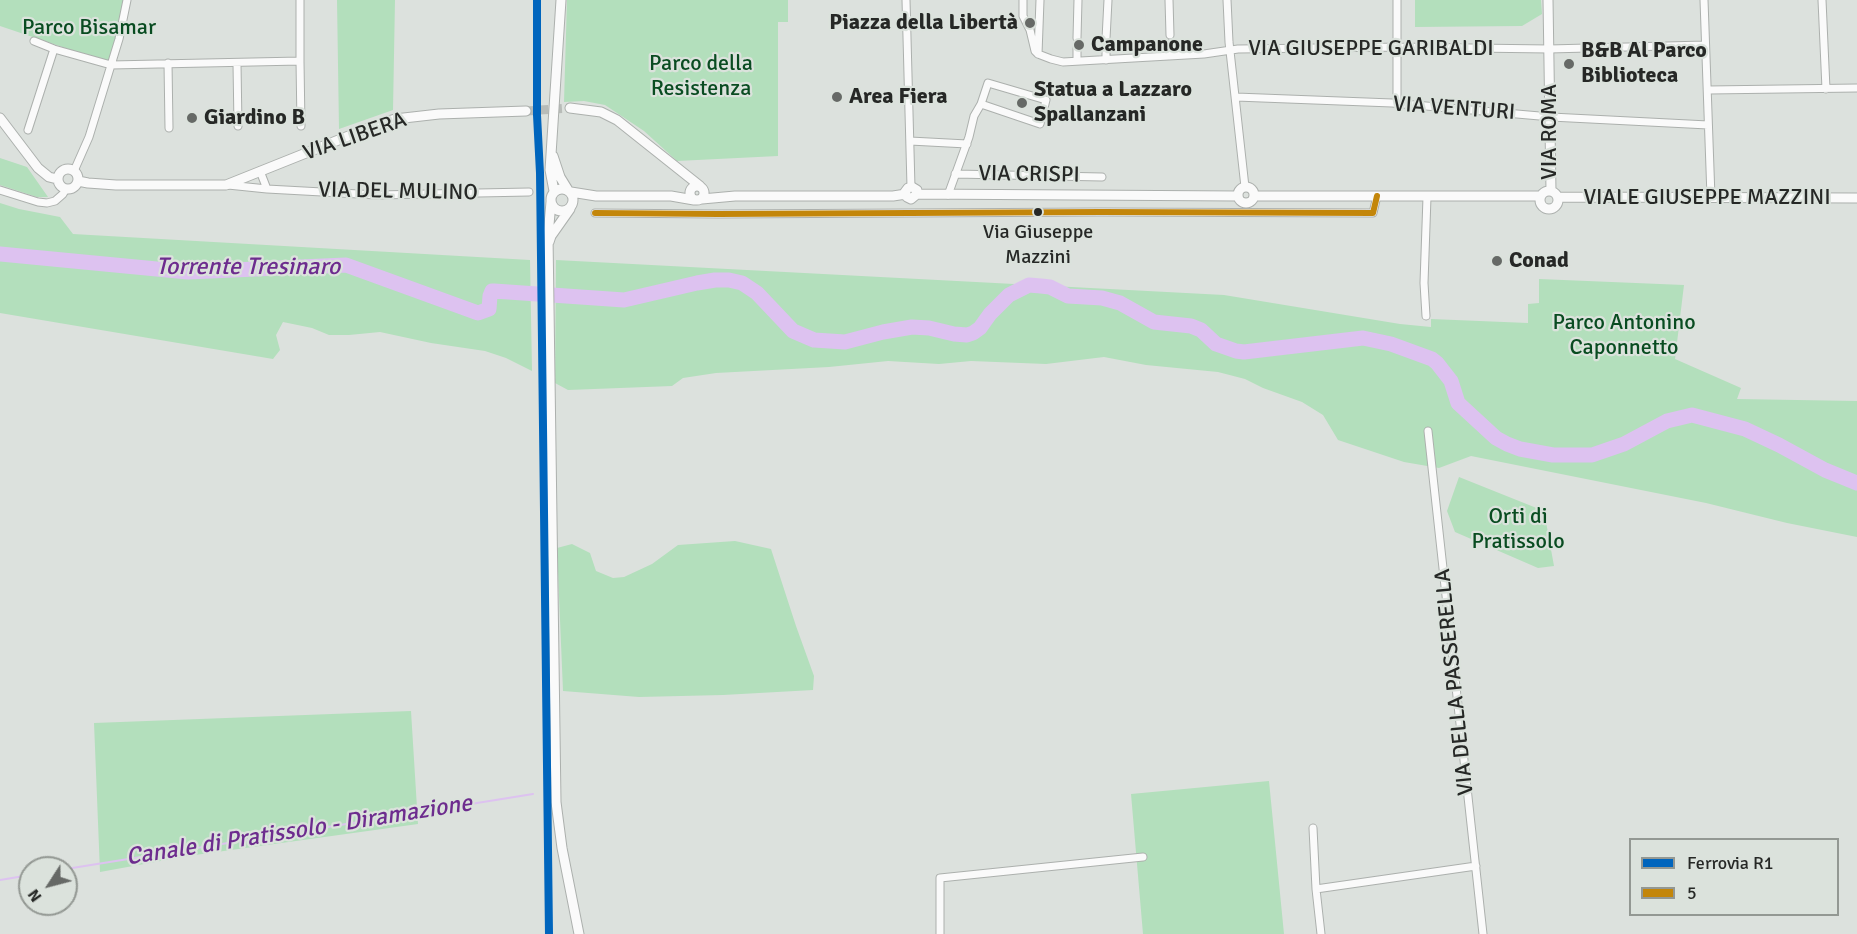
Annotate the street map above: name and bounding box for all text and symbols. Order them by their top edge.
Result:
place label: Piazza della Libertà [829,10,1018,36]
park label: Parco Bisamar [22,15,156,41]
marker: Piazza della Libertà [1023,16,1037,30]
place label: Campanone [1091,32,1203,58]
street label: VIA GIUSEPPE GARIBALDI [1248,36,1494,62]
marker: Campanone [1072,38,1086,52]
place label: B&B Al Parco Biblioteca [1581,38,1707,90]
park label: Parco della Resistenza [649,51,753,102]
marker: B&B Al Parco Biblioteca [1562,57,1576,71]
place label: Statua a Lazzaro Spallanzani [1034,77,1192,128]
place label: Area Fiera [849,84,948,110]
street label: VIA ROMA [1537,84,1563,180]
marker: Area Fiera [830,90,844,104]
street label: VIA VENTURI [1392,92,1516,126]
marker: Statua a Lazzaro Spallanzani [1015,96,1029,110]
place label: Giardino B [204,105,305,131]
street label: VIA LIBERA [300,107,410,167]
marker: Giardino B [185,111,199,125]
street label: VIA CRISPI [978,161,1080,189]
street label: VIA DEL MULINO [318,177,478,207]
street label: VIALE GIUSEPPE MAZZINI [1583,185,1831,211]
marker: Via Giuseppe Mazzini [1032,206,1044,218]
place label: Via Giuseppe Mazzini [983,221,1093,268]
place label: Conad [1509,248,1569,274]
water label: Torrente Tresinaro [156,254,340,282]
marker: Conad [1490,254,1504,268]
park label: Parco Antonino Caponnetto [1552,310,1696,362]
park label: Orti di Pratissolo [1471,504,1565,556]
street label: VIA DELLA PASSERELLA [1430,567,1480,797]
water label: Canale di Pratissolo - Diramazione [124,789,474,873]
legend [1629,838,1839,916]
text: Ferrovia R1 [1687,852,1773,874]
north arrow [18,856,78,916]
text: 5 [1687,882,1697,904]
text: N [24,885,46,906]

